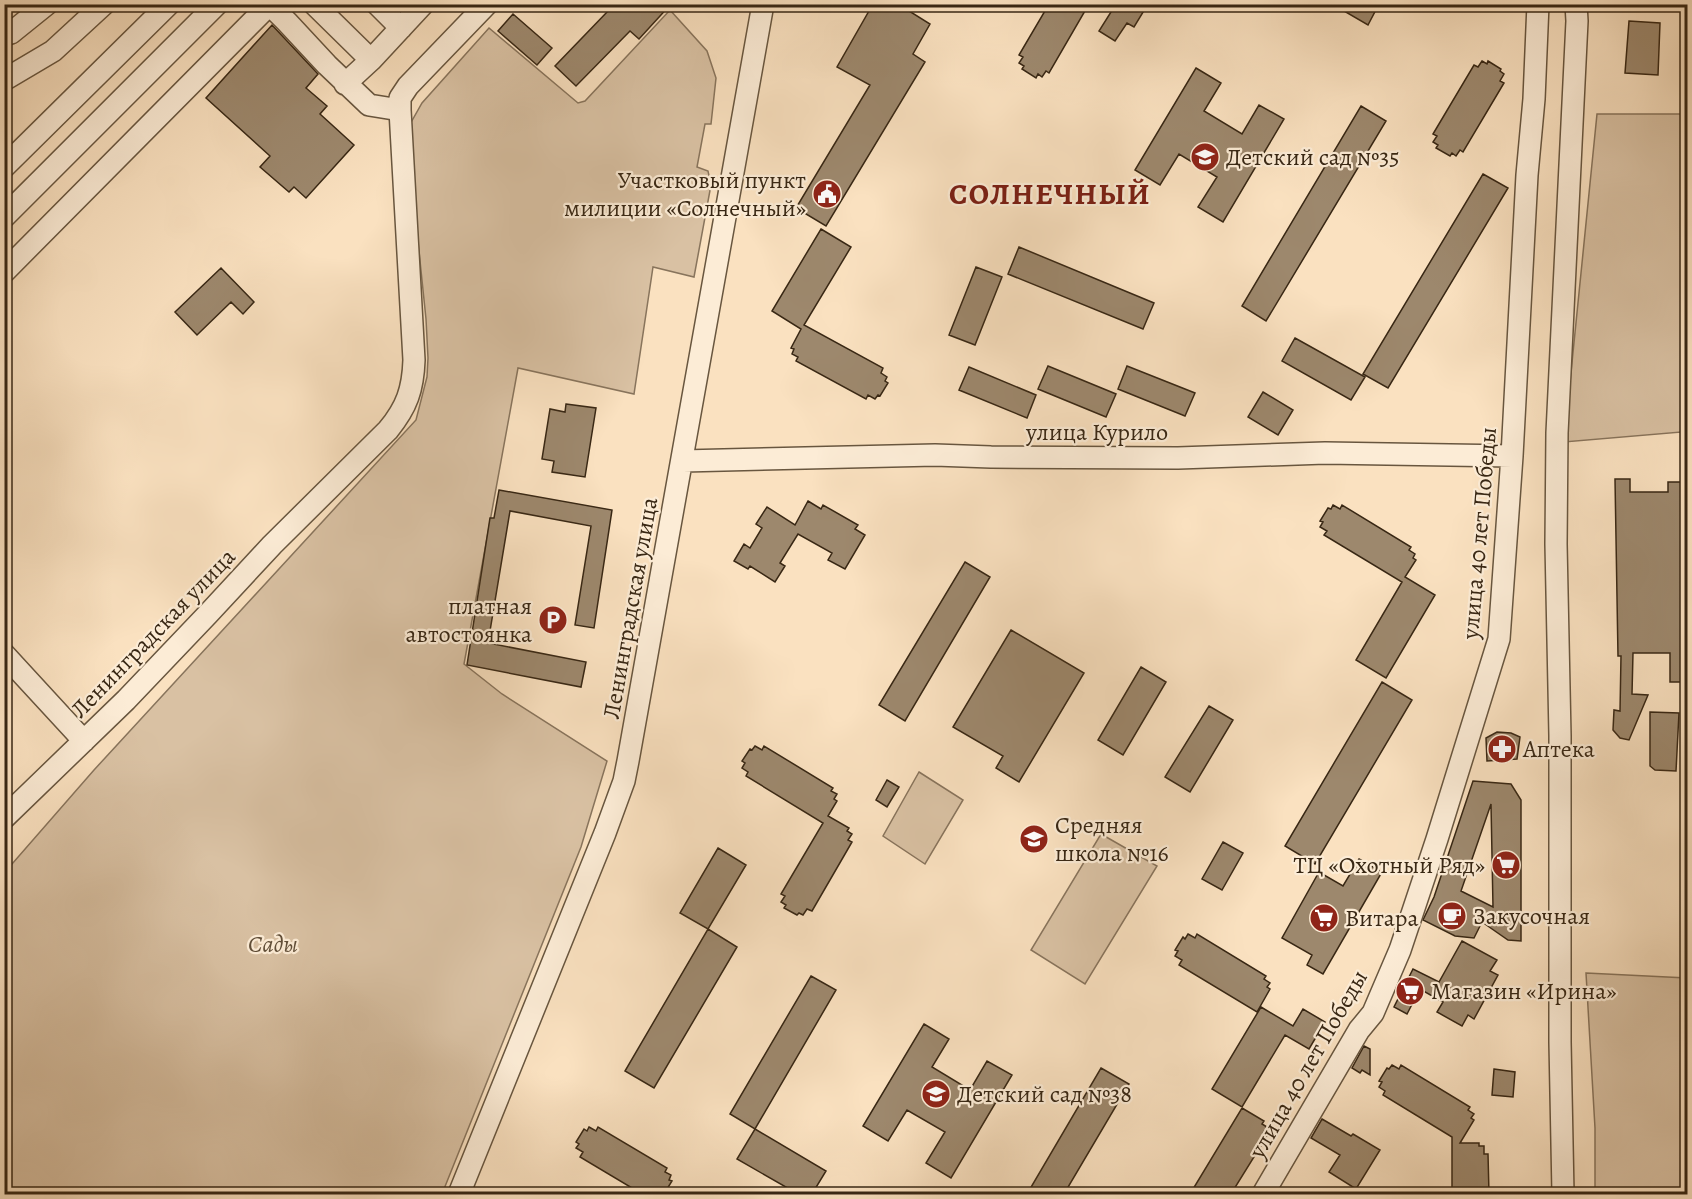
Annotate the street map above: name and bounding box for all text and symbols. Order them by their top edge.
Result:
school or university icon: Детский сад №35 [1189,141,1221,173]
place label: Детский сад №35 [1226,141,1400,173]
place label: Участковый пункт милиции «Солнечный» [564,164,806,224]
district label: СОЛНЕЧНЫЙ [949,174,1151,214]
public building icon: Участковый пункт милиции «Солнечный» [811,178,843,210]
street label: улица Курило [1025,416,1168,448]
street label: улица 40 лет Победы [1454,426,1504,641]
street label: Ленинградская улица [595,495,665,721]
street label: Ленинградская улица [63,541,243,725]
place label: платная автостоянка [405,590,532,650]
parking icon: платная автостоянка [537,604,569,636]
pharmacy icon: Аптека [1486,733,1518,765]
place label: Аптека [1522,733,1595,765]
place label: Средняя школа №16 [1055,809,1169,869]
school or university icon: Средняя школа №16 [1018,823,1050,855]
place label: ТЦ «Охотный Ряд» [1293,849,1485,881]
supermarket icon: ТЦ «Охотный Ряд» [1490,849,1522,881]
cafe icon: Закусочная [1436,900,1468,932]
place label: Закусочная [1473,900,1590,932]
supermarket icon: Витара [1308,902,1340,934]
place label: Витара [1345,902,1419,934]
park label: Сады [248,928,298,960]
street label: улица 40 лет Победы [1240,964,1375,1165]
supermarket icon: Магазин «Ирина» [1394,975,1426,1007]
place label: Магазин «Ирина» [1431,975,1617,1007]
school or university icon: Детский сад №38 [920,1078,952,1110]
place label: Детский сад №38 [957,1078,1132,1110]

